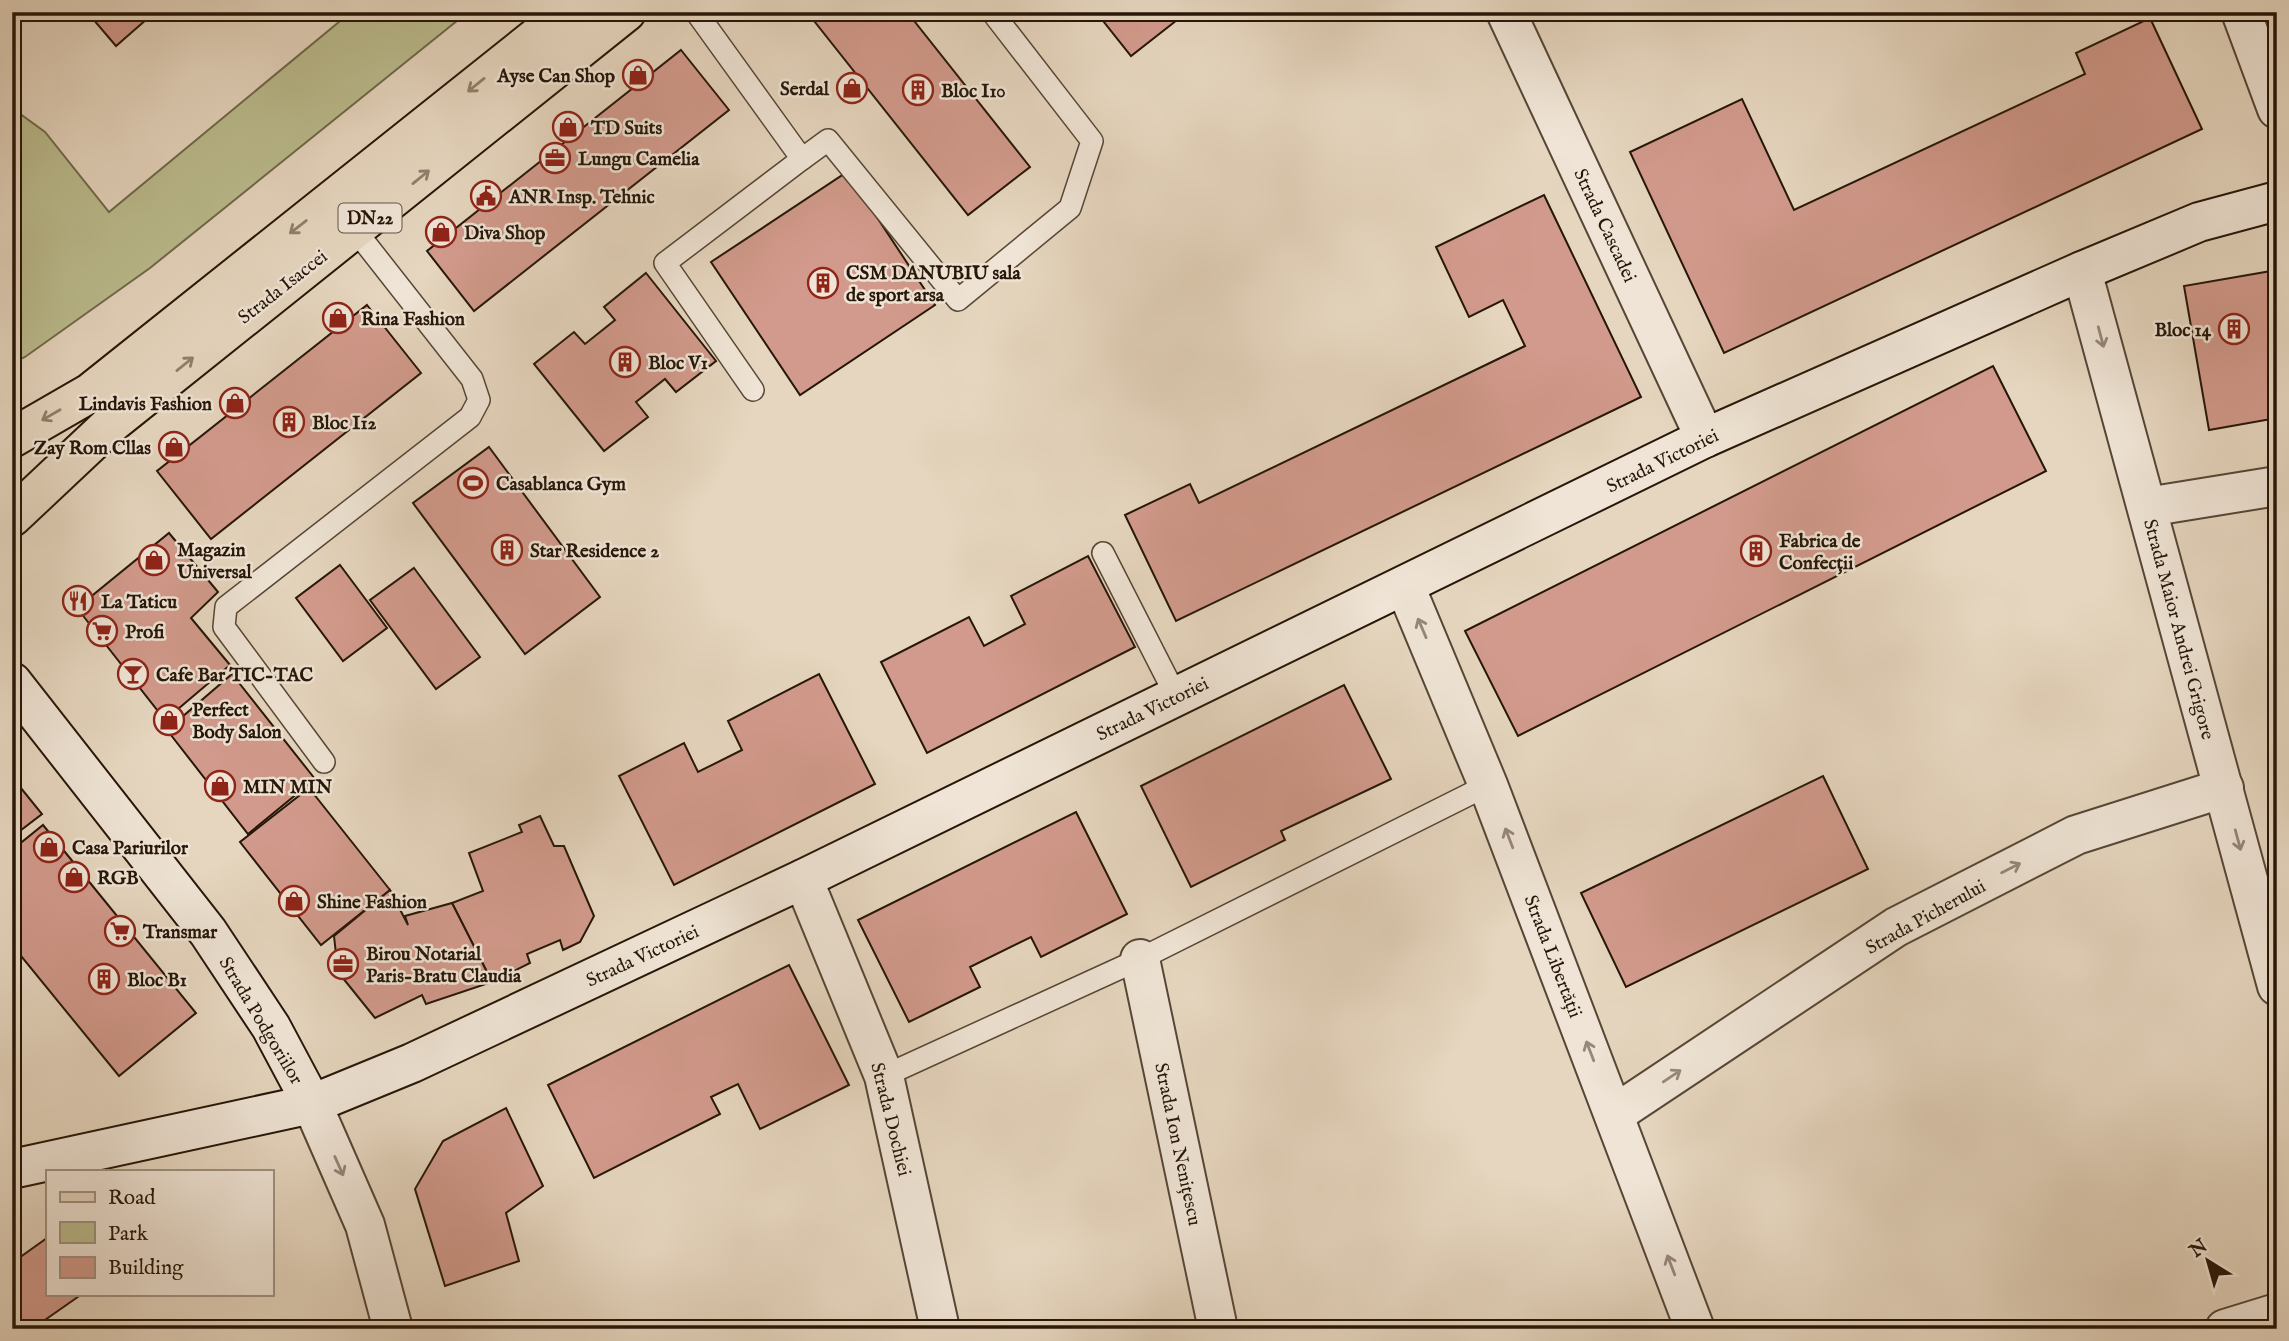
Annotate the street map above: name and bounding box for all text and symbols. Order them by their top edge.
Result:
shop icon: Ayse Can Shop [621,58,655,92]
place label: Ayse Can Shop [496,65,616,89]
shop icon: Serdal [835,71,869,105]
building icon: Bloc I10 [901,73,935,107]
one-way arrow [468,78,486,93]
place label: Serdal [780,78,830,102]
place label: Bloc I10 [941,80,1006,104]
shop icon: TD Suits [551,110,585,144]
place label: TD Suits [590,117,662,141]
office icon: Lungu Camelia [538,141,572,175]
place label: Lungu Camelia [578,148,700,172]
street label: Strada Cascadei [1567,165,1641,287]
one-way arrow [411,170,430,185]
public building icon: ANR Insp. Tehnic [469,179,503,213]
place label: ANR Insp. Tehnic [508,186,655,210]
road number: DN22 [338,204,402,232]
shop icon: Diva Shop [424,215,458,249]
one-way arrow [290,219,308,235]
place label: Diva Shop [464,222,546,246]
street label: Strada Isaccei [234,245,333,330]
place label: CSM DANUBIU sala de sport arsa [846,262,1022,308]
building icon: CSM DANUBIU sala de sport arsa [806,266,840,300]
shop icon: Rina Fashion [321,301,355,335]
place label: Rina Fashion [361,308,465,332]
building icon: Bloc 14 [2217,312,2251,346]
place label: Bloc 14 [2154,319,2212,343]
one-way arrow [2095,326,2108,348]
building icon: Bloc V1 [608,345,642,379]
place label: Bloc V1 [648,352,708,376]
one-way arrow [175,356,193,371]
shop icon: Lindavis Fashion [218,386,252,420]
place label: Lindavis Fashion [79,393,212,417]
building icon: Bloc I12 [272,405,306,439]
one-way arrow [42,408,62,422]
place label: Bloc I12 [312,412,376,436]
street label: Strada Victoriei [1603,424,1723,499]
shop icon: Zay Rom Cllas [157,430,191,464]
place label: Zay Rom Cllas [34,437,151,461]
sports icon: Casablanca Gym [456,466,490,500]
place label: Casablanca Gym [496,473,626,497]
street label: Strada Maior Andrei Grigore [2137,516,2219,743]
place label: Fabrica de Confecții [1779,530,1861,576]
building icon: Star Residence 2 [490,533,524,567]
building icon: Fabrica de Confecții [1739,534,1773,568]
place label: Magazin Universal [176,539,253,585]
place label: Star Residence 2 [530,540,659,564]
shop icon: Magazin Universal [137,543,171,577]
restaurant icon: La Taticu [61,584,95,618]
place label: La Taticu [101,591,177,615]
supermarket icon: Profi [85,614,119,648]
one-way arrow [1415,617,1428,639]
place label: Profi [125,621,164,645]
bar icon: Cafe Bar TIC-TAC [116,657,150,691]
place label: Cafe Bar TIC-TAC [156,664,314,688]
street label: Strada Victoriei [1093,672,1213,747]
place label: Perfect Body Salon [192,699,282,745]
shop icon: Perfect Body Salon [152,703,186,737]
shop icon: MIN MIN [203,769,237,803]
place label: MIN MIN [243,776,333,800]
one-way arrow [1501,828,1514,850]
one-way arrow [2232,829,2245,851]
shop icon: Casa Pariurilor [32,830,66,864]
place label: Casa Pariurilor [72,837,189,861]
shop icon: RGB [57,860,91,894]
one-way arrow [2001,861,2021,875]
place label: RGB [97,867,139,891]
street label: Strada Picherului [1862,875,1990,961]
shop icon: Shine Fashion [277,884,311,918]
place label: Shine Fashion [317,891,427,915]
street label: Strada Libertății [1518,892,1587,1022]
supermarket icon: Transmar [103,914,137,948]
street label: Strada Victoriei [583,920,703,993]
place label: Transmar [142,921,218,945]
place label: Birou Notarial Paris-Bratu Claudia [366,943,522,989]
office icon: Birou Notarial Paris-Bratu Claudia [326,947,360,981]
street label: Strada Podgoriilor [213,953,308,1089]
building icon: Bloc B1 [87,962,121,996]
place label: Bloc B1 [127,969,187,993]
one-way arrow [1583,1040,1596,1062]
street label: Strada Dochiei [864,1060,916,1179]
street label: Strada Ion Nenițescu [1148,1061,1206,1228]
one-way arrow [1662,1069,1681,1084]
one-way arrow [334,1155,347,1177]
legend [46,1170,273,1296]
text: Road [108,1185,156,1212]
text: Park [108,1221,149,1248]
north arrow [2174,1226,2244,1296]
text: N [2184,1234,2213,1264]
one-way arrow [1664,1254,1677,1276]
text: Building [108,1255,184,1282]

